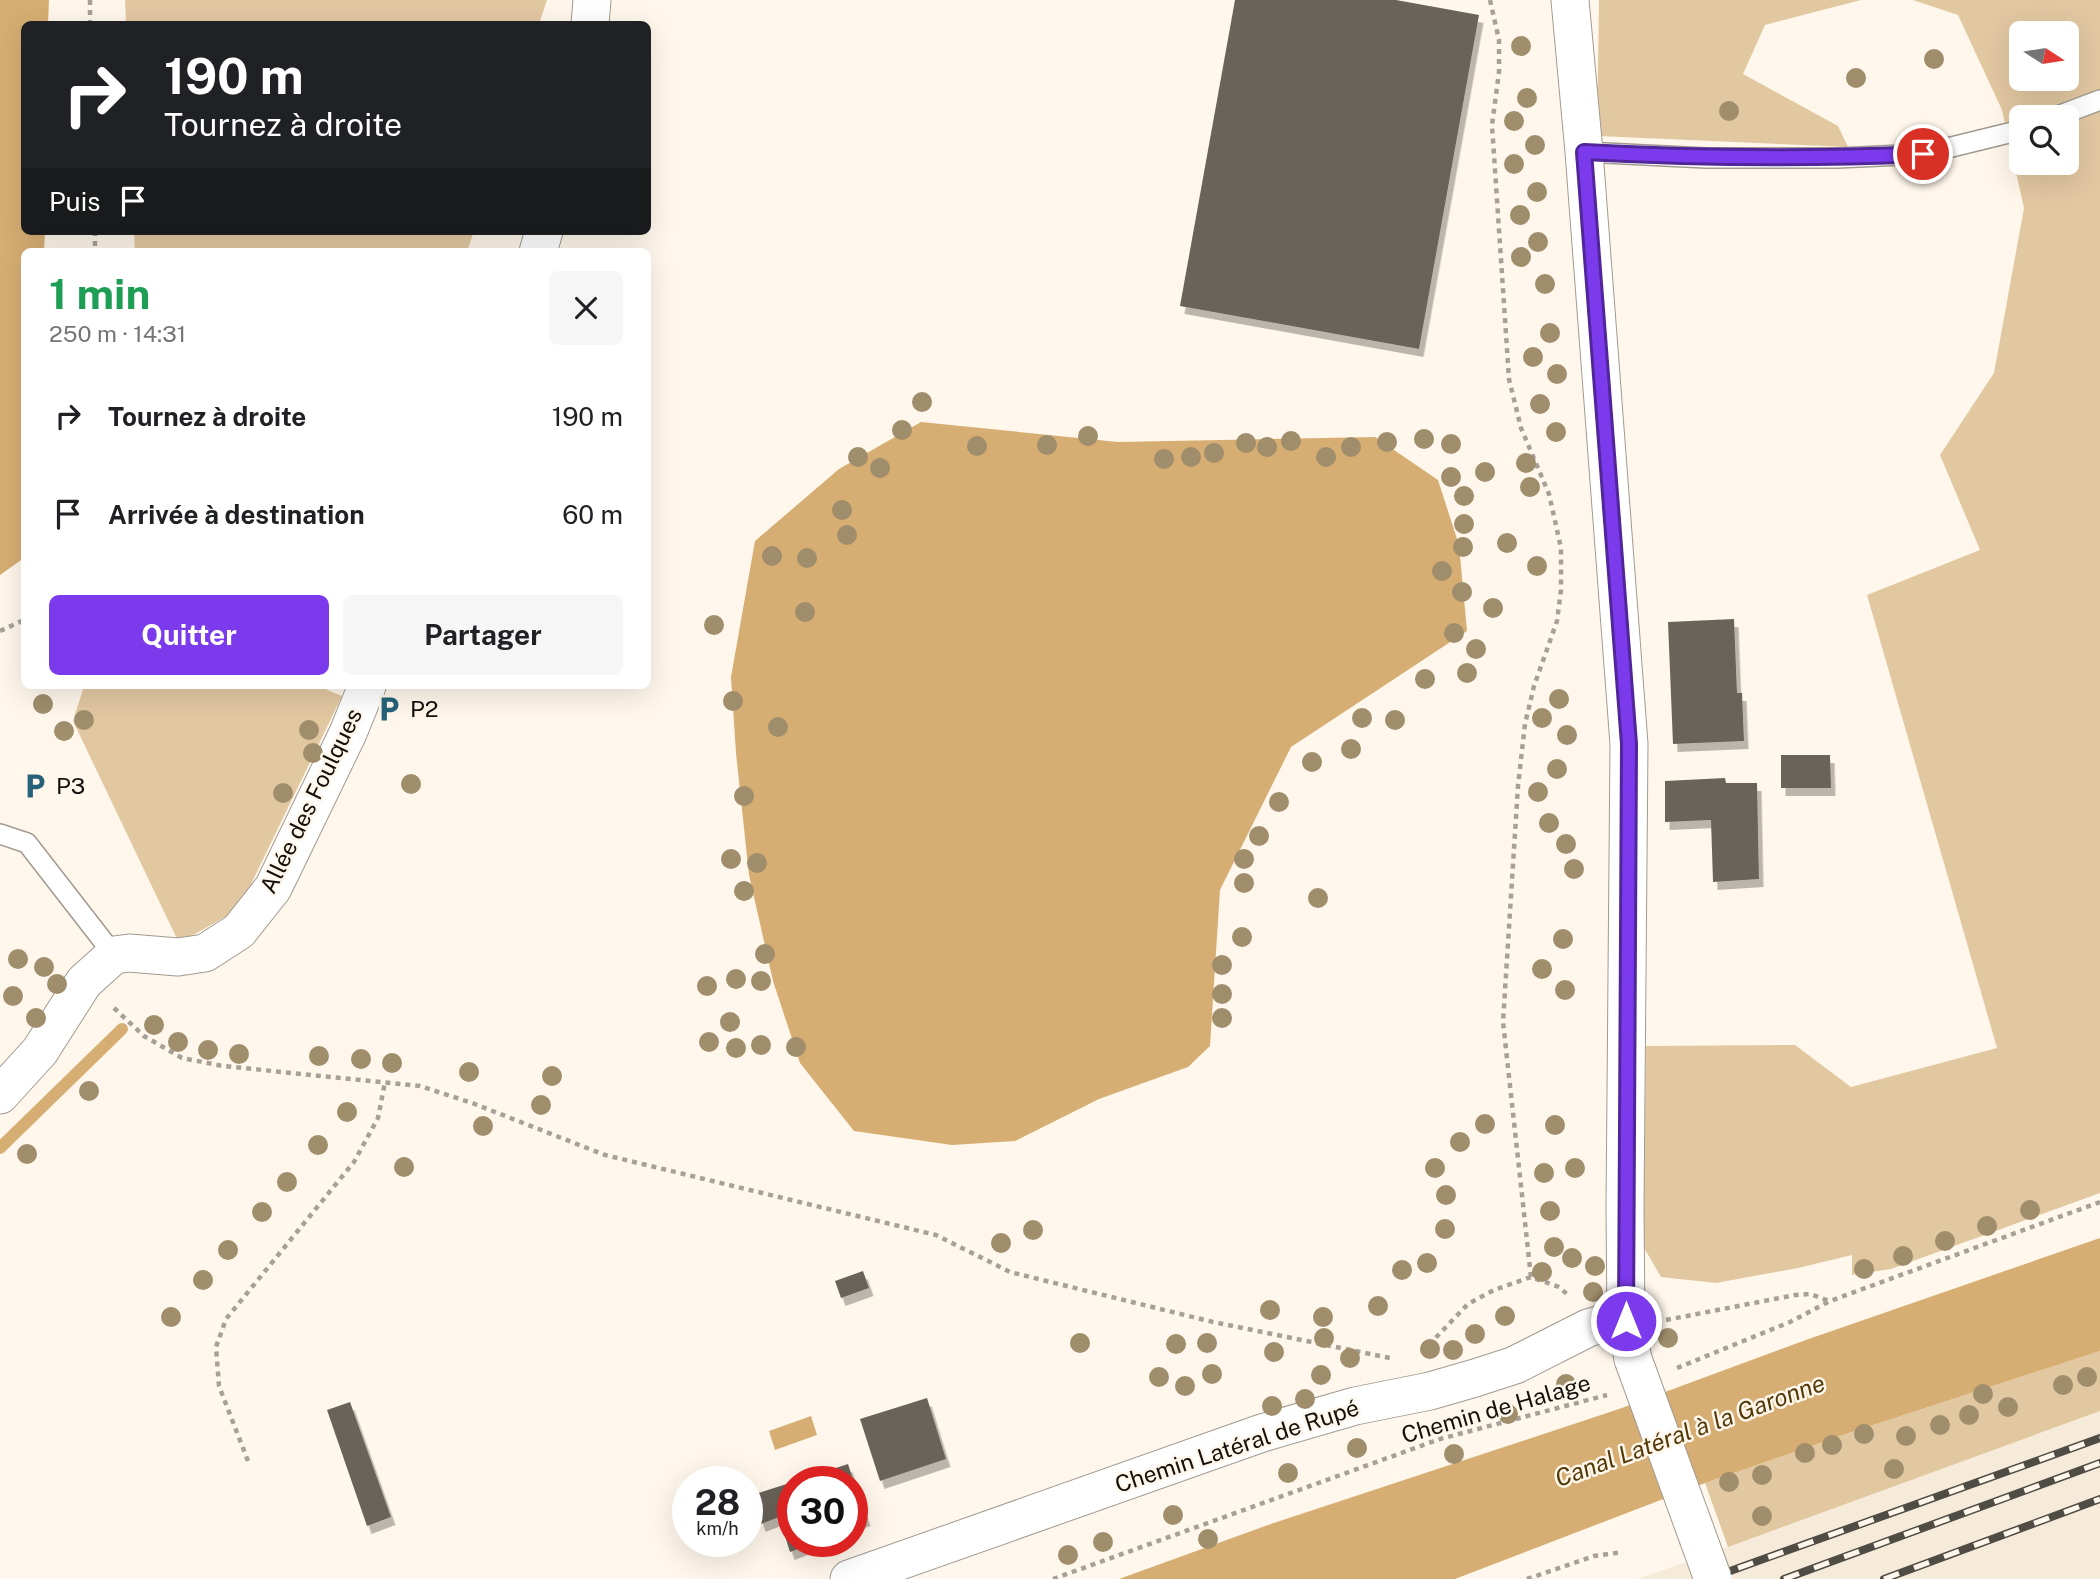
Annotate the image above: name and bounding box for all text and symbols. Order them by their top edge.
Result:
north arrow [2009,21,2079,91]
map controls [2009,21,2079,175]
text: 190 m [164,47,304,105]
icon: right [49,49,140,140]
button: search [2009,105,2079,175]
text: Tournez à droite [164,106,402,143]
pin [1893,124,1953,184]
icon: arrive [1904,135,1942,173]
icon: arrive [114,182,152,220]
text: Puis [49,186,100,217]
text: 1 min [49,269,150,318]
button: close [549,271,623,345]
text: 250 m · 14:31 [49,320,186,347]
icon: right [49,397,87,435]
text: Tournez à droite [108,401,306,432]
text: 190 m [552,401,623,432]
icon: arrive [49,495,87,533]
text: Arrivée à destination [108,499,365,530]
text: 60 m [562,499,623,530]
button: Quitter [49,595,329,675]
button: Partager [343,595,623,675]
parking icon: P2 [374,694,404,724]
place label: P2 [410,695,438,722]
street label: Allée des Foulques [254,704,367,898]
parking icon: P3 [20,771,50,801]
place label: P3 [56,772,85,799]
position arrow [1589,1284,1663,1358]
water label: Canal Latéral à la Garonne [1551,1368,1828,1492]
street label: Chemin de Halage [1398,1369,1594,1448]
street label: Chemin Latéral de Rupé [1111,1393,1362,1498]
speed limit sign: 30 [777,1466,868,1557]
text: 28 [695,1482,740,1523]
text: km/h [696,1518,739,1539]

